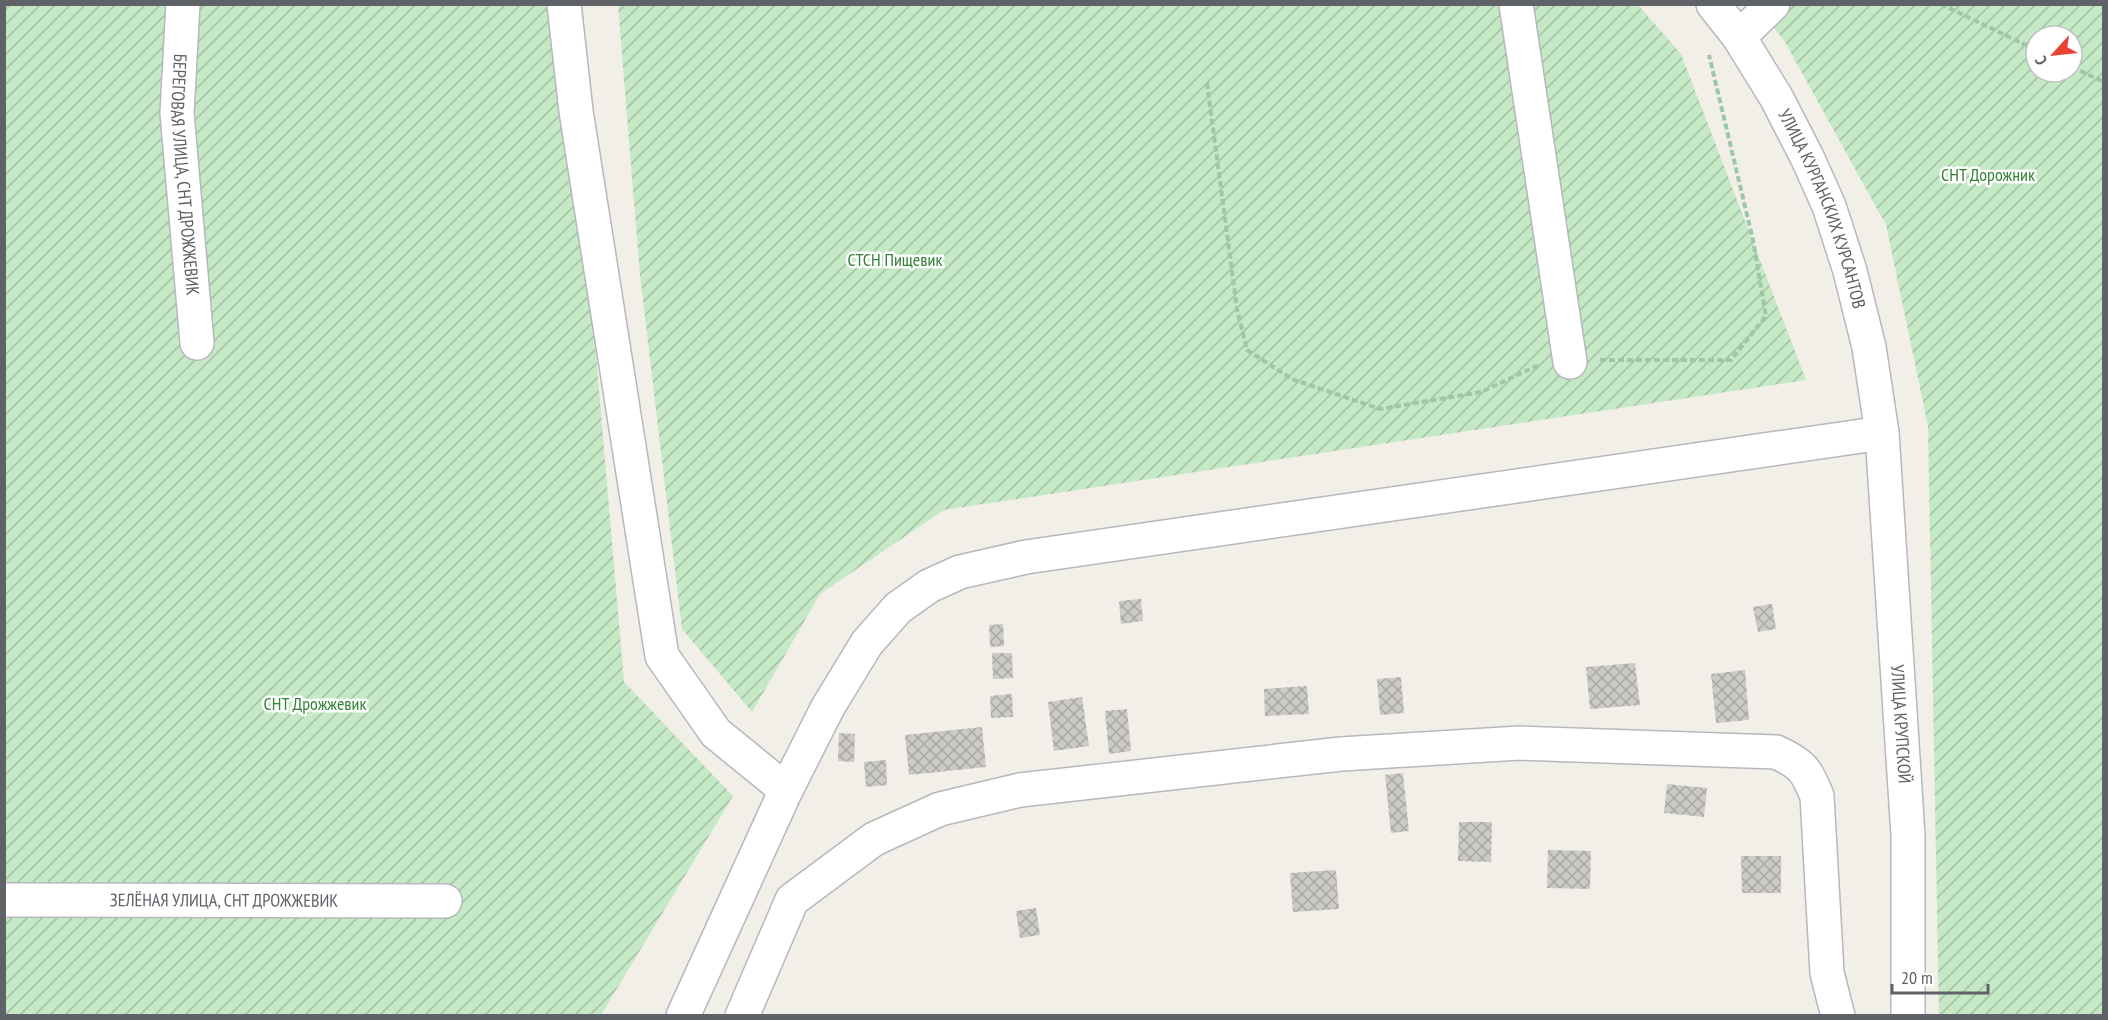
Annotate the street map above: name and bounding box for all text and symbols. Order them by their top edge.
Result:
north arrow [2024,24,2084,84]
text: С [2030,52,2051,69]
street label: БЕРЕГОВАЯ УЛИЦА, СНТ ДРОЖЖЕВИК [166,53,205,296]
street label: УЛИЦА КУРГАНСКИХ КУРСАНТОВ [1773,105,1871,311]
park label: СНТ Дорожник [1941,163,2035,186]
park label: СТСН Пищевик [848,248,942,271]
street label: УЛИЦА КРУПСКОЙ [1886,664,1917,784]
park label: СНТ Дрожжевик [264,692,366,715]
street label: ЗЕЛЁНАЯ УЛИЦА, СНТ ДРОЖЖЕВИК [110,888,338,912]
scale bar [1892,957,1988,995]
text: 20 m [1901,966,1933,989]

